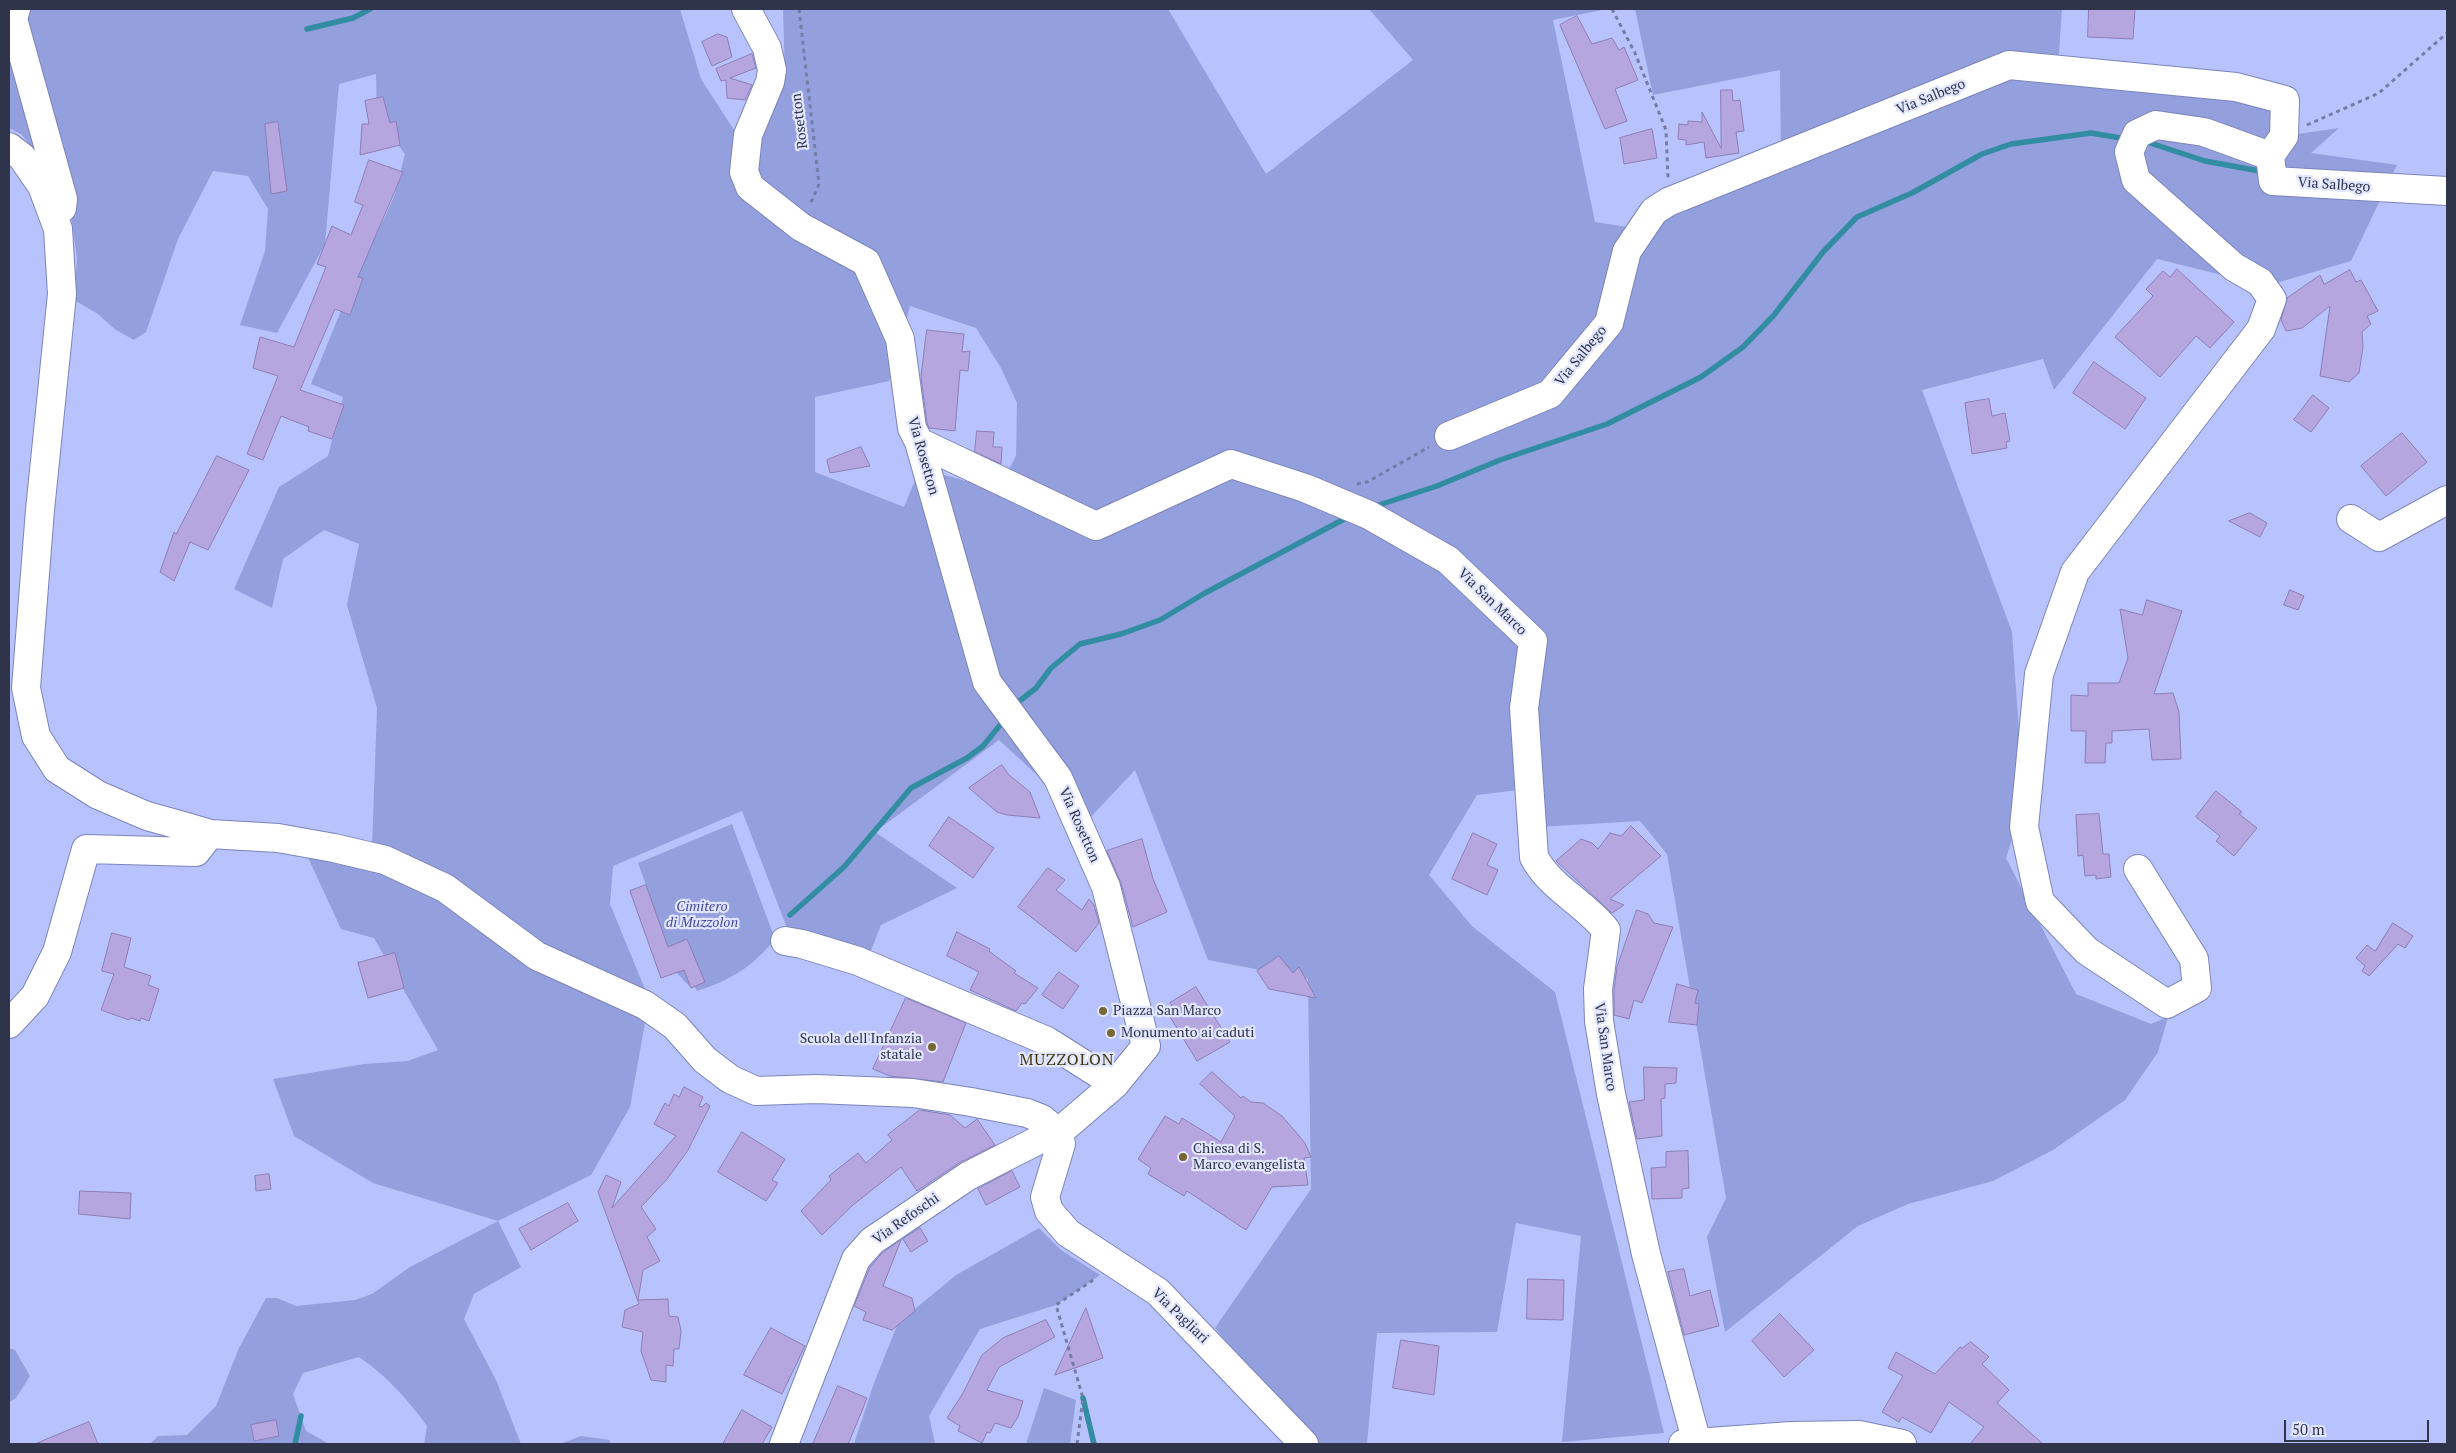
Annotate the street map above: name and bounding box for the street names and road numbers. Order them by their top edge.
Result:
street label: Via Salbego [1894,76,1968,118]
street label: Rosetton [788,92,812,150]
street label: Via Salbego [2297,174,2371,196]
street label: Via Salbego [1552,322,1610,390]
street label: Via Rosetton [904,415,942,497]
street label: Via San Marco [1454,565,1530,639]
street label: Via Rosetton [1055,785,1103,865]
street label: Via San Marco [1590,1002,1620,1092]
street label: Via Refoschi [870,1190,942,1248]
street label: Via Pagliari [1148,1285,1212,1347]

